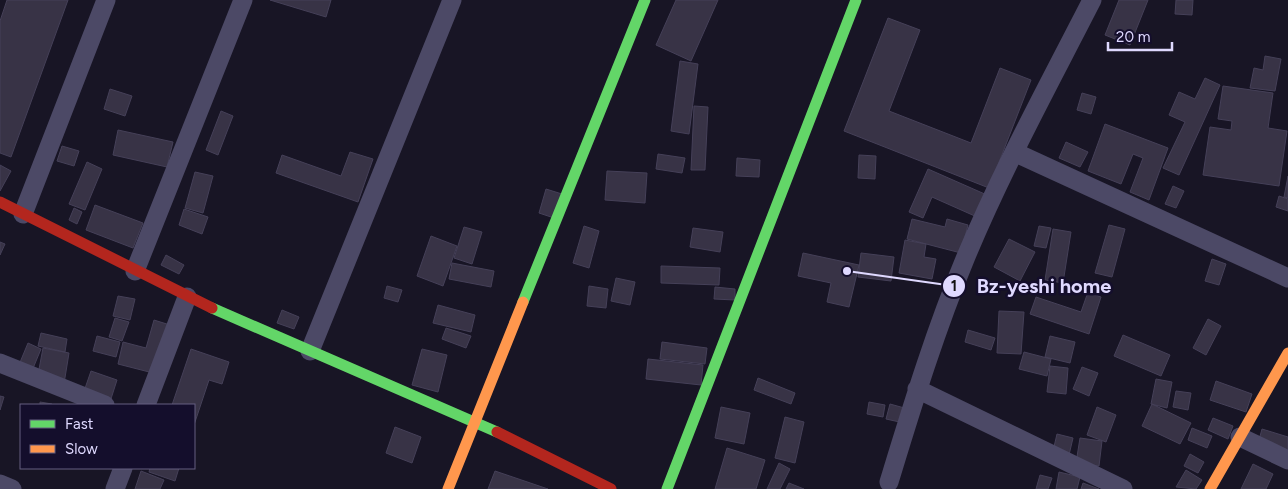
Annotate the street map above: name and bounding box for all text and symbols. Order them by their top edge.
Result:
scale bar [1108,20,1172,52]
text: 20 m [1116,28,1150,46]
callout: Bz-yeshi home [942,268,1121,303]
text: Bz-yeshi home [977,274,1111,298]
text: 1 [951,277,957,295]
legend [20,404,195,469]
text: Fast [65,415,94,433]
text: Slow [65,440,98,458]

